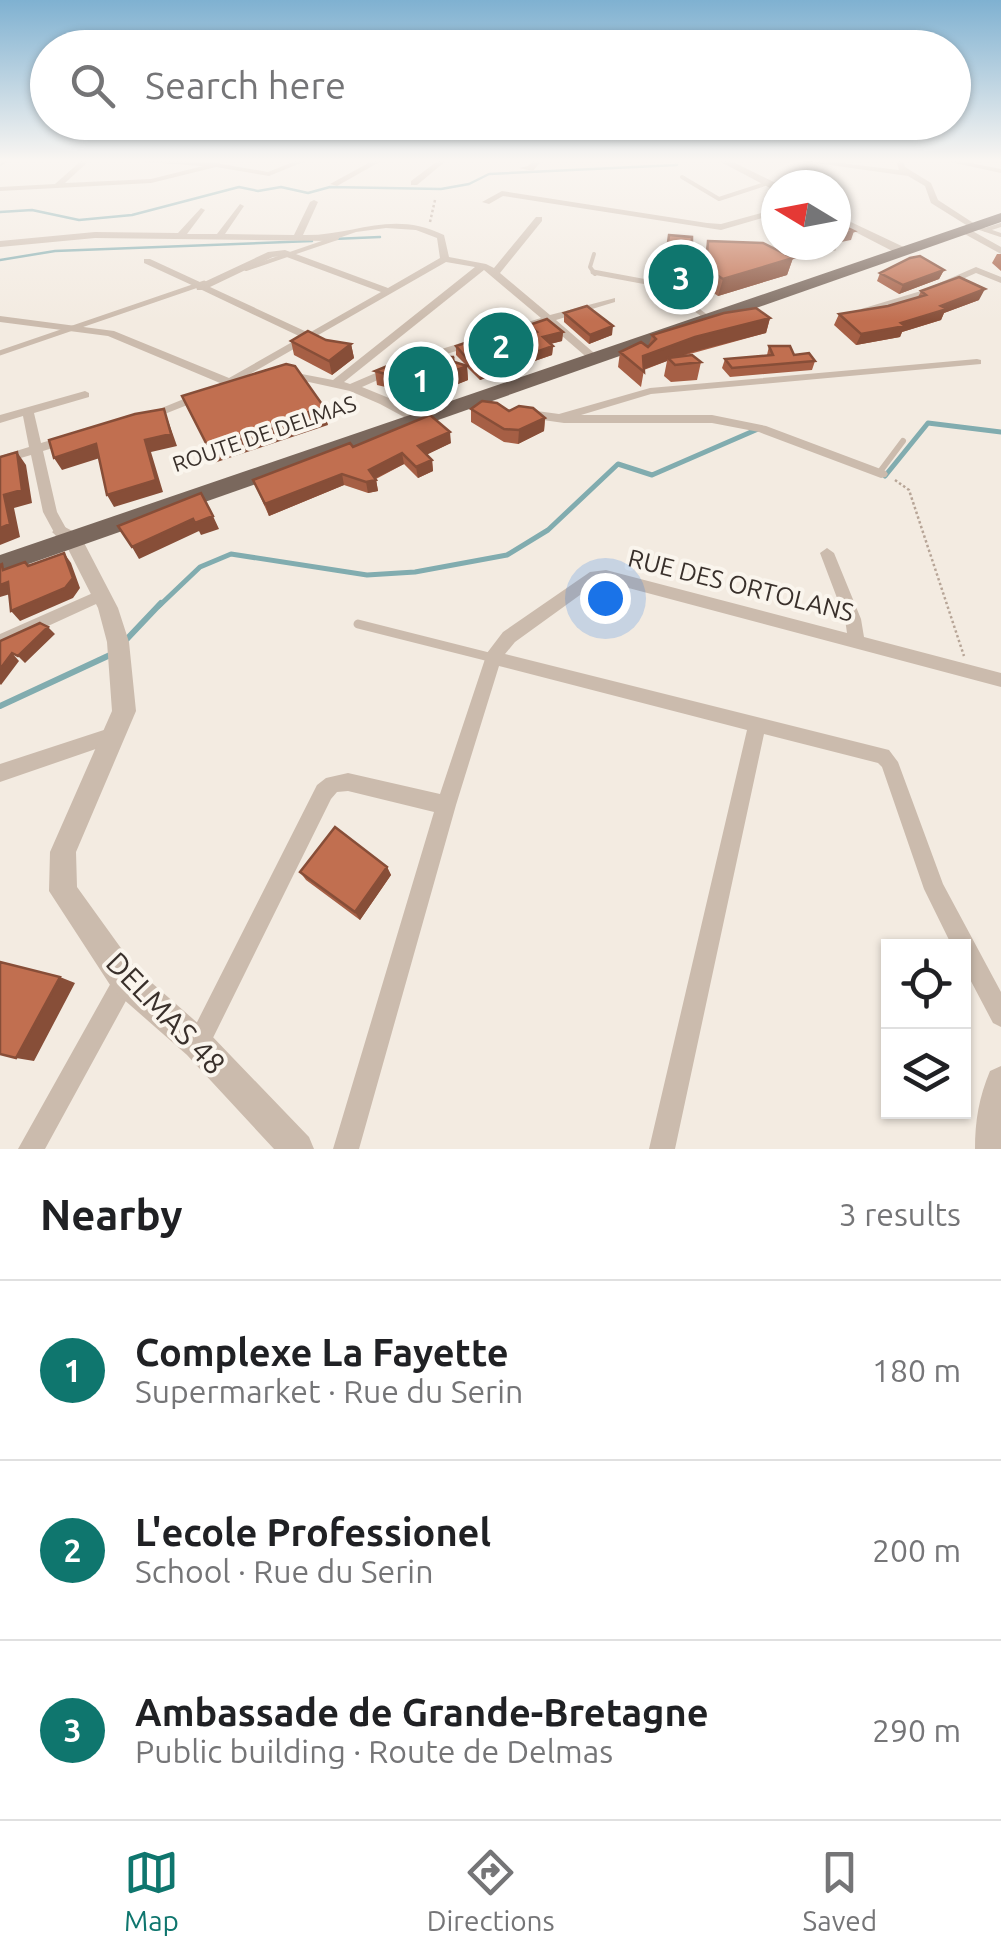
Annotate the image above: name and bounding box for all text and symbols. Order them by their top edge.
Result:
search box [30,30,971,140]
icon: search [65,58,120,113]
text: Search here [145,64,346,106]
north arrow [761,170,851,260]
pin: 3 [648,240,714,314]
pin: 2 [468,308,534,382]
pin: 1 [388,342,454,416]
street label: ROUTE DE DELMAS [169,390,359,476]
street label: RUE DES ORTOLANS [625,543,857,627]
your location [580,573,631,624]
map controls [881,939,971,1119]
button: locate [881,939,971,1029]
street label: DELMAS 48 [100,945,232,1081]
button: layers [881,1029,971,1119]
text: Nearby [40,1191,183,1238]
text: 3 results [839,1196,961,1232]
text: Complexe La Fayette [135,1331,509,1373]
text: 1 [63,1352,82,1388]
text: 180 m [872,1352,961,1388]
text: Supermarket · Rue du Serin [135,1373,523,1409]
text: L'ecole Professionel [135,1511,491,1553]
text: 2 [63,1532,82,1568]
text: 200 m [872,1532,961,1568]
text: School · Rue du Serin [135,1553,433,1589]
text: Ambassade de Grande-Bretagne [135,1691,709,1733]
text: 3 [63,1712,82,1748]
text: 290 m [872,1712,961,1748]
text: Public building · Route de Delmas [135,1733,613,1769]
tab: Map [124,1845,179,1936]
tab: Directions [427,1845,555,1936]
tab: Saved [803,1845,877,1936]

